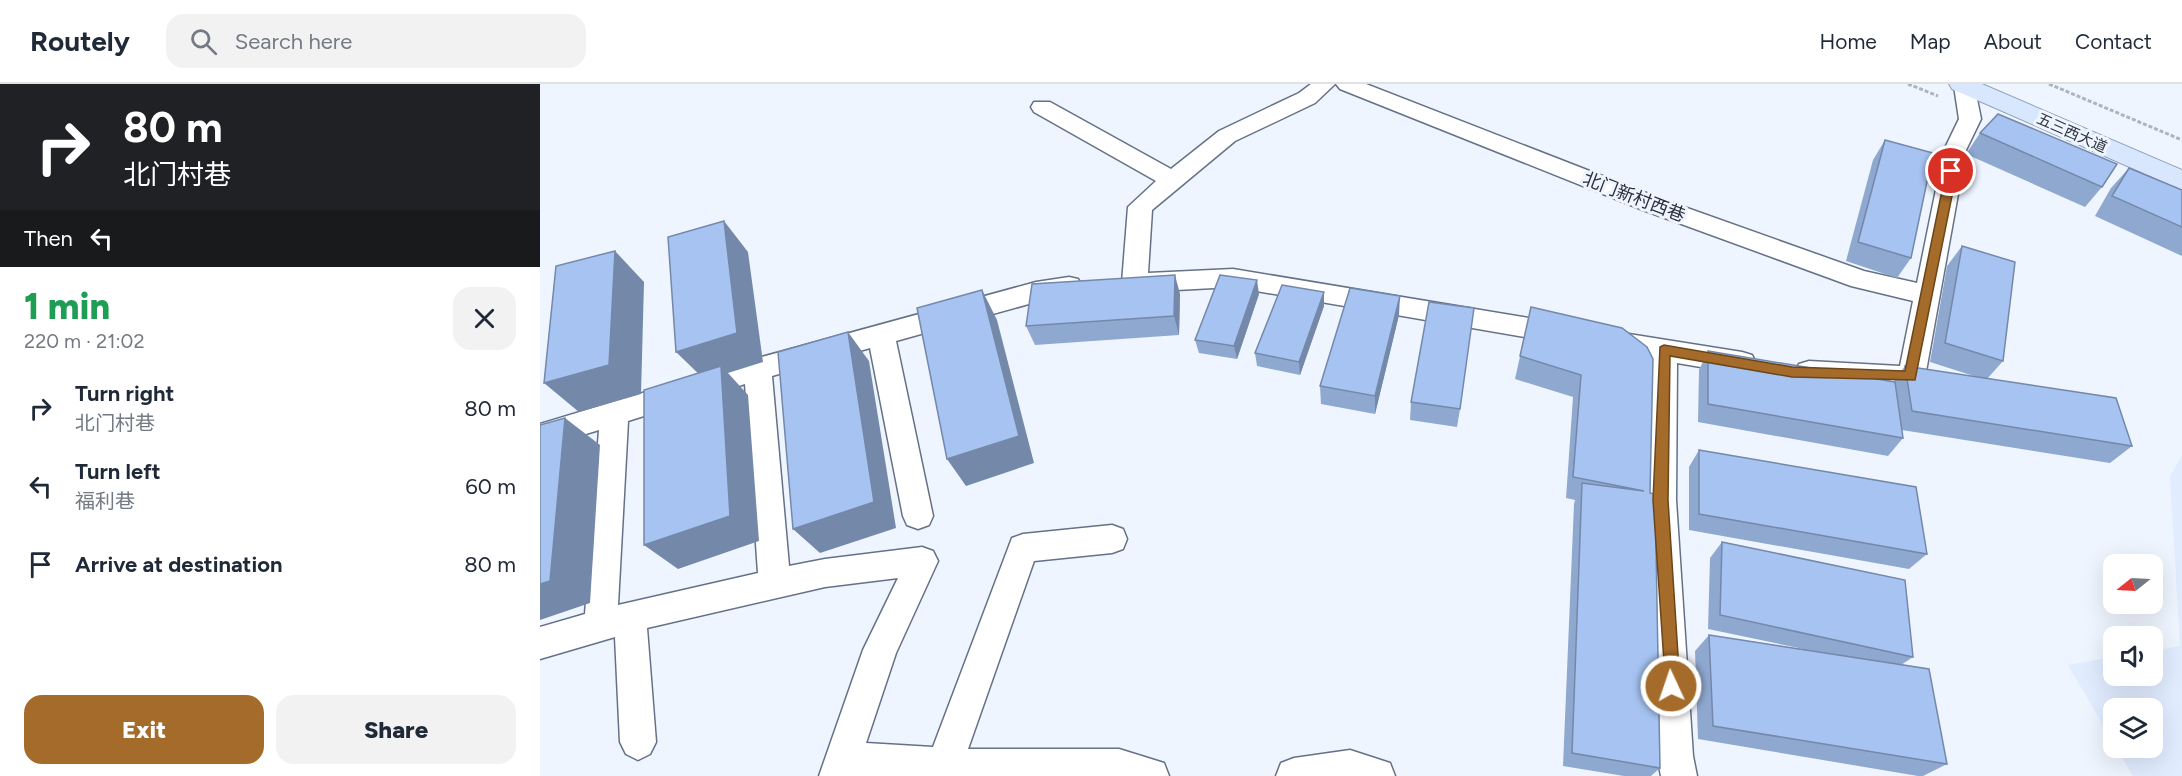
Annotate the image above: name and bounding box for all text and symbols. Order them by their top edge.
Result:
search box [166,14,586,68]
text: Routely [30,24,130,58]
icon: search [187,25,220,58]
text: Search here [235,28,352,55]
text: Home [1820,29,1877,54]
text: Map [1910,29,1951,54]
text: About [1984,29,2042,54]
text: Contact [2075,29,2152,54]
text: 80 m [123,102,223,153]
icon: right [24,108,102,186]
street label: 五三西大道 [2034,110,2110,156]
pin [1925,145,1976,196]
icon: arrive [1934,154,1967,187]
text: 北门村巷 [123,158,231,191]
street label: 北门新村西巷 [1580,167,1688,227]
icon: left [85,222,118,255]
text: Then [24,225,73,252]
text: 1 min [24,285,110,328]
button: close [453,287,516,350]
text: 220 m · 21:02 [24,329,145,353]
text: Turn right [75,380,174,407]
icon: right [24,392,57,425]
text: 80 m [464,395,516,422]
text: 北门村巷 [75,411,155,435]
text: Turn left [75,458,161,485]
icon: left [24,470,57,503]
text: 60 m [465,473,516,500]
text: 福利巷 [75,489,135,513]
icon: arrive [24,548,57,581]
text: Arrive at destination [75,551,283,578]
text: 80 m [464,551,516,578]
north arrow [2103,554,2163,614]
map controls [2103,554,2163,758]
button: sound [2103,626,2163,686]
position arrow [1639,654,1703,718]
button: Exit [24,695,264,764]
button: Share [276,695,516,764]
button: layers [2103,698,2163,758]

